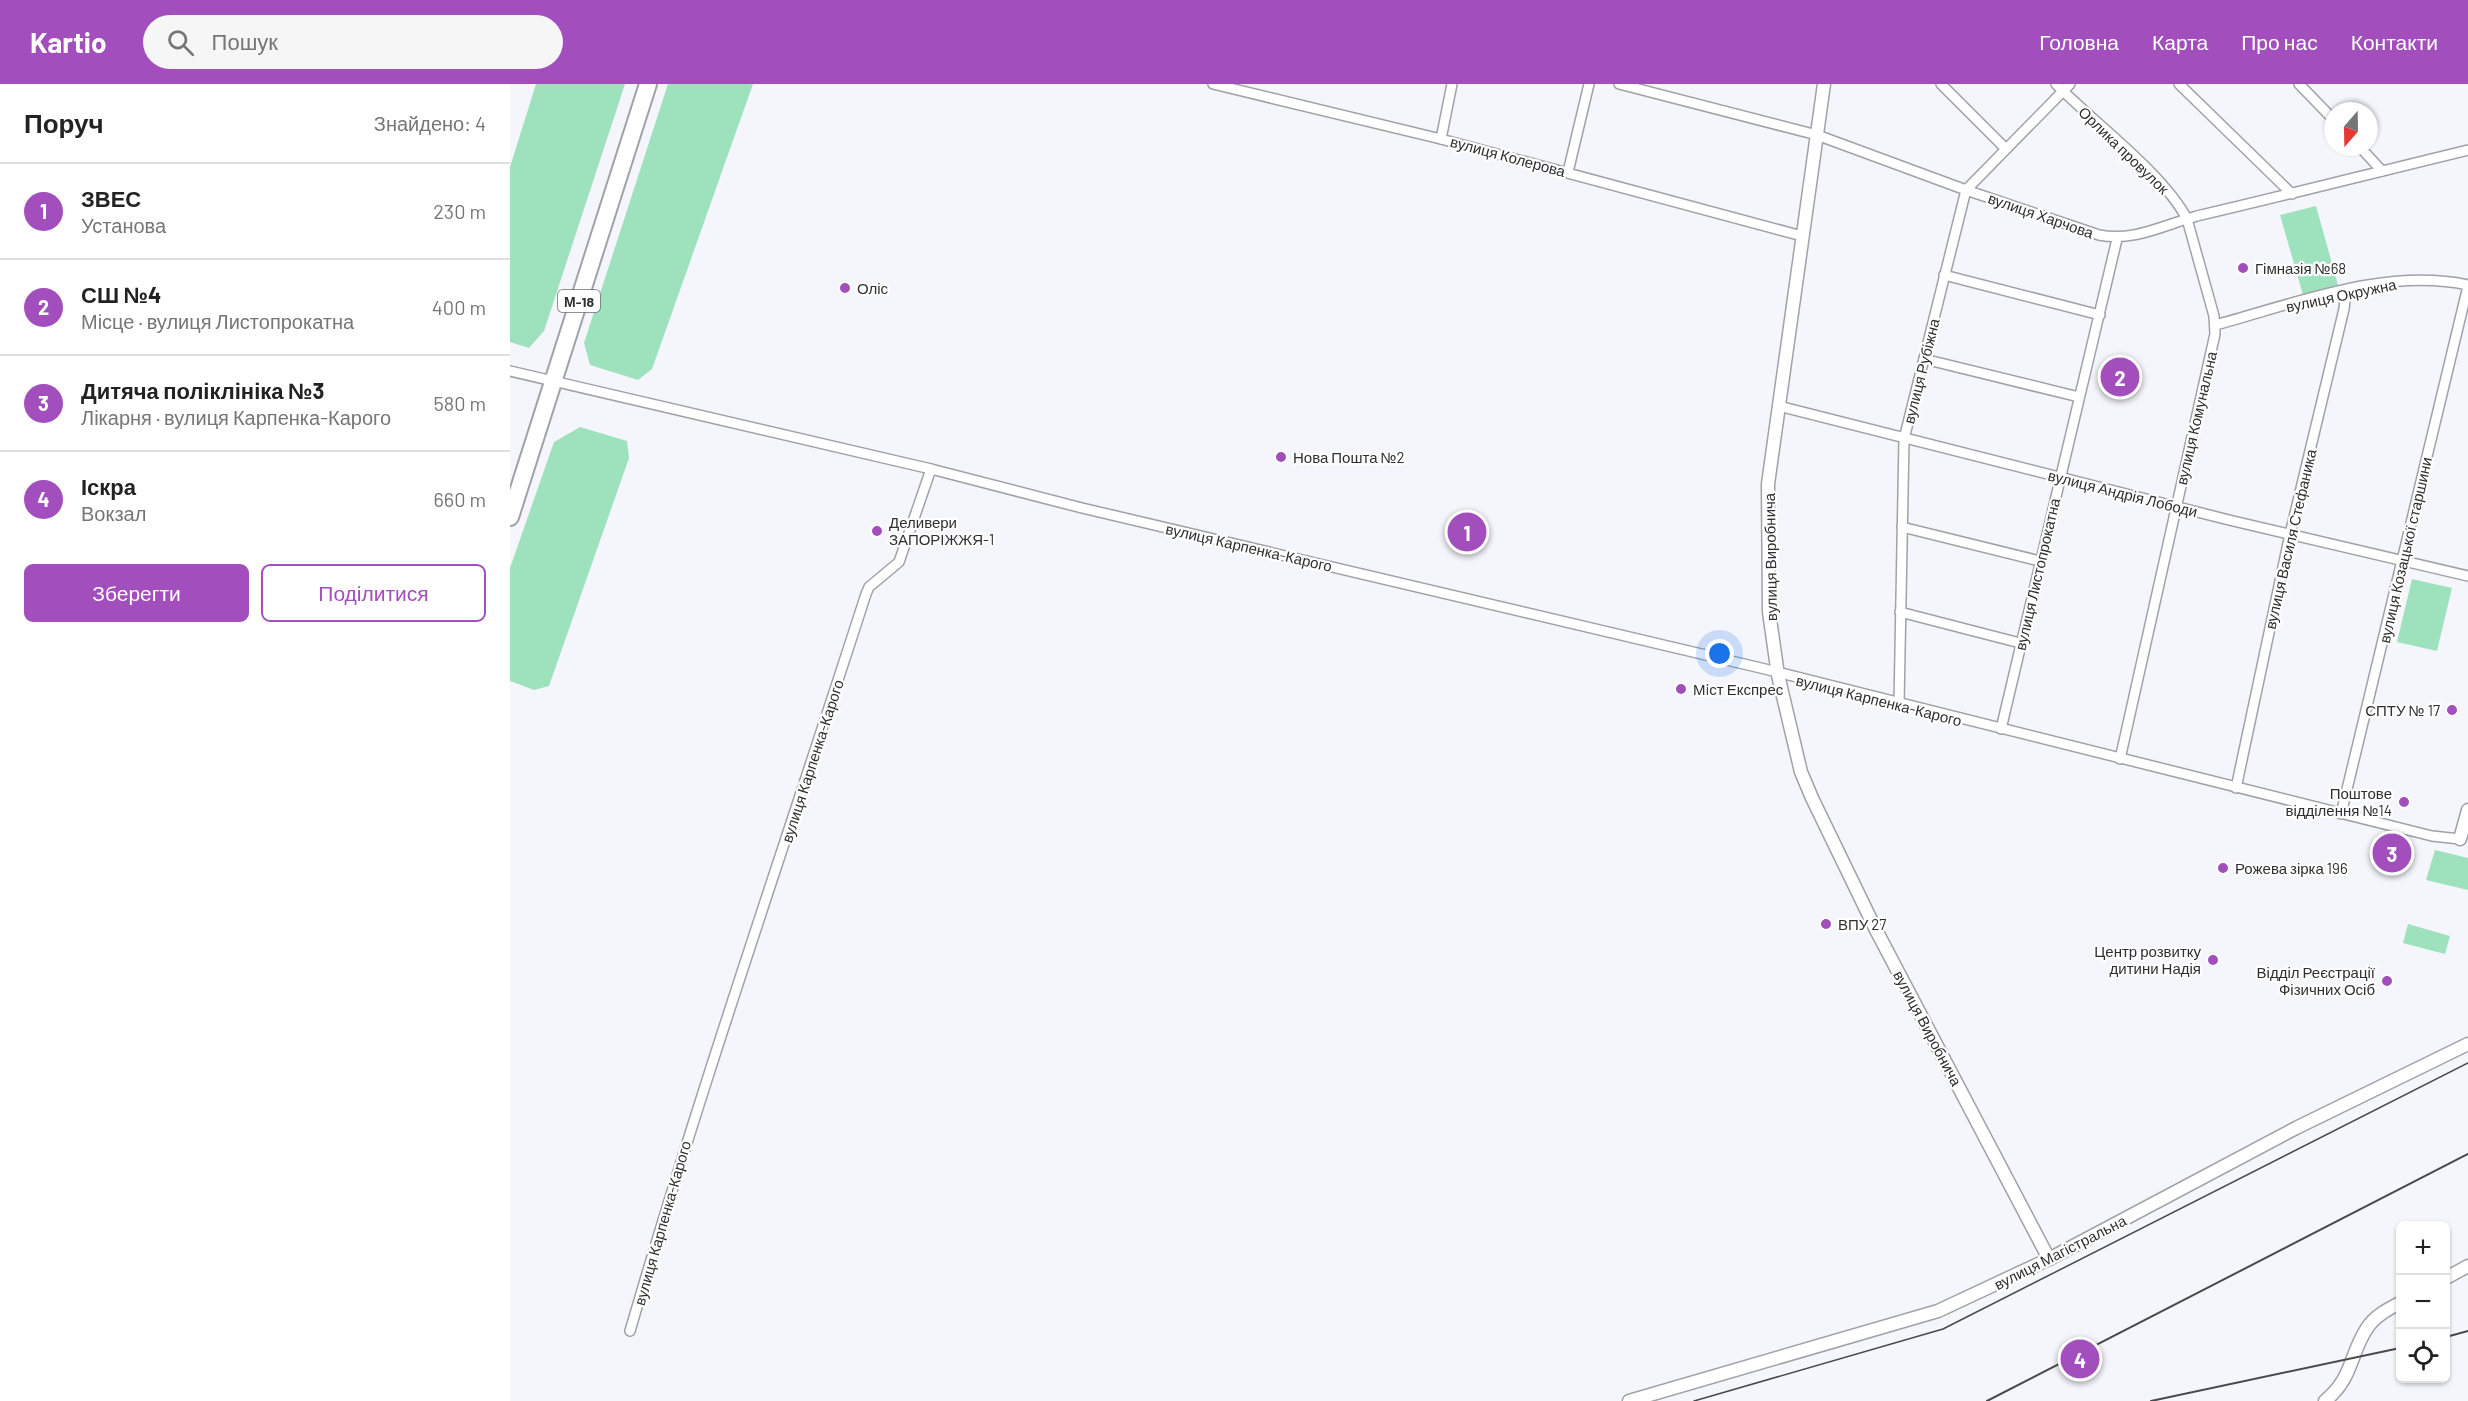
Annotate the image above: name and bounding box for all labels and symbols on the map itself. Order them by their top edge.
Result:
street label: Орлика провулок [2075,102,2173,198]
north arrow [2324,102,2378,156]
street label: вулиця Колерова [1449,132,1568,180]
street label: вулиця Харчова [1986,189,2097,242]
place label: Гімназія №68 [2255,259,2346,277]
marker: Гімназія №68 [2236,261,2250,275]
street label: вулиця Окружна [2284,274,2398,315]
place label: Оліс [857,279,889,297]
marker: Оліс [838,281,852,295]
road number: М-18 [558,290,600,312]
street label: вулиця Рубіжна [1899,316,1943,426]
street label: вулиця Комунальна [2172,349,2220,487]
pin: 2 [2100,354,2140,400]
street label: вулиця Василя Стефаника [2261,447,2320,631]
place label: Нова Пошта №2 [1293,448,1405,466]
marker: Нова Пошта №2 [1274,450,1288,464]
street label: вулиця Козацької старшини [2375,455,2435,645]
street label: вулиця Андрія Лободи [2046,466,2200,520]
street label: вулиця Виробнича [1760,492,1780,621]
street label: вулиця Листопрокатна [2011,496,2063,652]
pin: 1 [1448,510,1486,554]
place label: Деливери ЗАПОРІЖЖЯ-1 [889,513,994,548]
street label: вулиця Карпенка-Карого [1164,519,1334,575]
marker: Деливери ЗАПОРІЖЖЯ-1 [870,524,884,538]
your location [1705,639,1734,668]
street label: вулиця Карпенка-Карого [1794,671,1964,729]
street label: вулиця Карпенка-Карого [777,677,847,845]
place label: Мiст Експрес [1693,680,1784,698]
marker: Мiст Експрес [1674,682,1688,696]
place label: СПТУ № 17 [2365,701,2440,719]
marker: СПТУ № 17 [2445,703,2459,717]
place label: Поштове відділення №14 [2285,784,2392,819]
marker: Поштове відділення №14 [2397,795,2411,809]
pin: 3 [2372,830,2412,876]
place label: Рожева зірка 196 [2235,859,2348,877]
marker: Рожева зірка 196 [2216,861,2230,875]
place label: ВПУ 27 [1838,915,1886,933]
marker: ВПУ 27 [1819,917,1833,931]
place label: Центр розвитку дитини Надія [2094,942,2201,977]
marker: Центр розвитку дитини Надія [2206,953,2220,967]
place label: Відділ Реєстрації Фізичних Осіб [2257,963,2376,998]
street label: вулиця Виробнича [1890,967,1966,1089]
marker: Відділ Реєстрації Фізичних Осіб [2380,974,2394,988]
street label: вулиця Карпенка-Карого [630,1139,694,1307]
street label: вулиця Магістральна [1991,1211,2130,1293]
pin: 4 [2060,1336,2100,1382]

